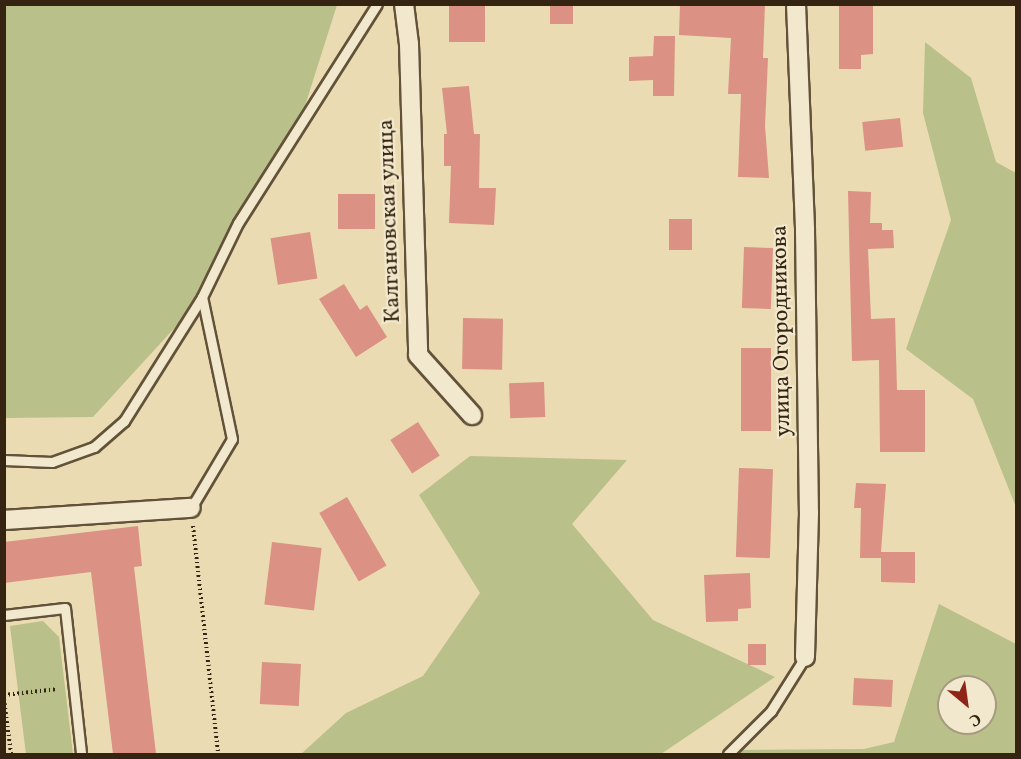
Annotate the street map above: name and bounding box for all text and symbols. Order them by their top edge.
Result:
street label: Калгановская улица [373,118,407,324]
street label: улица Огородникова [767,225,797,437]
north arrow [937,675,997,735]
text: С [965,707,985,731]

